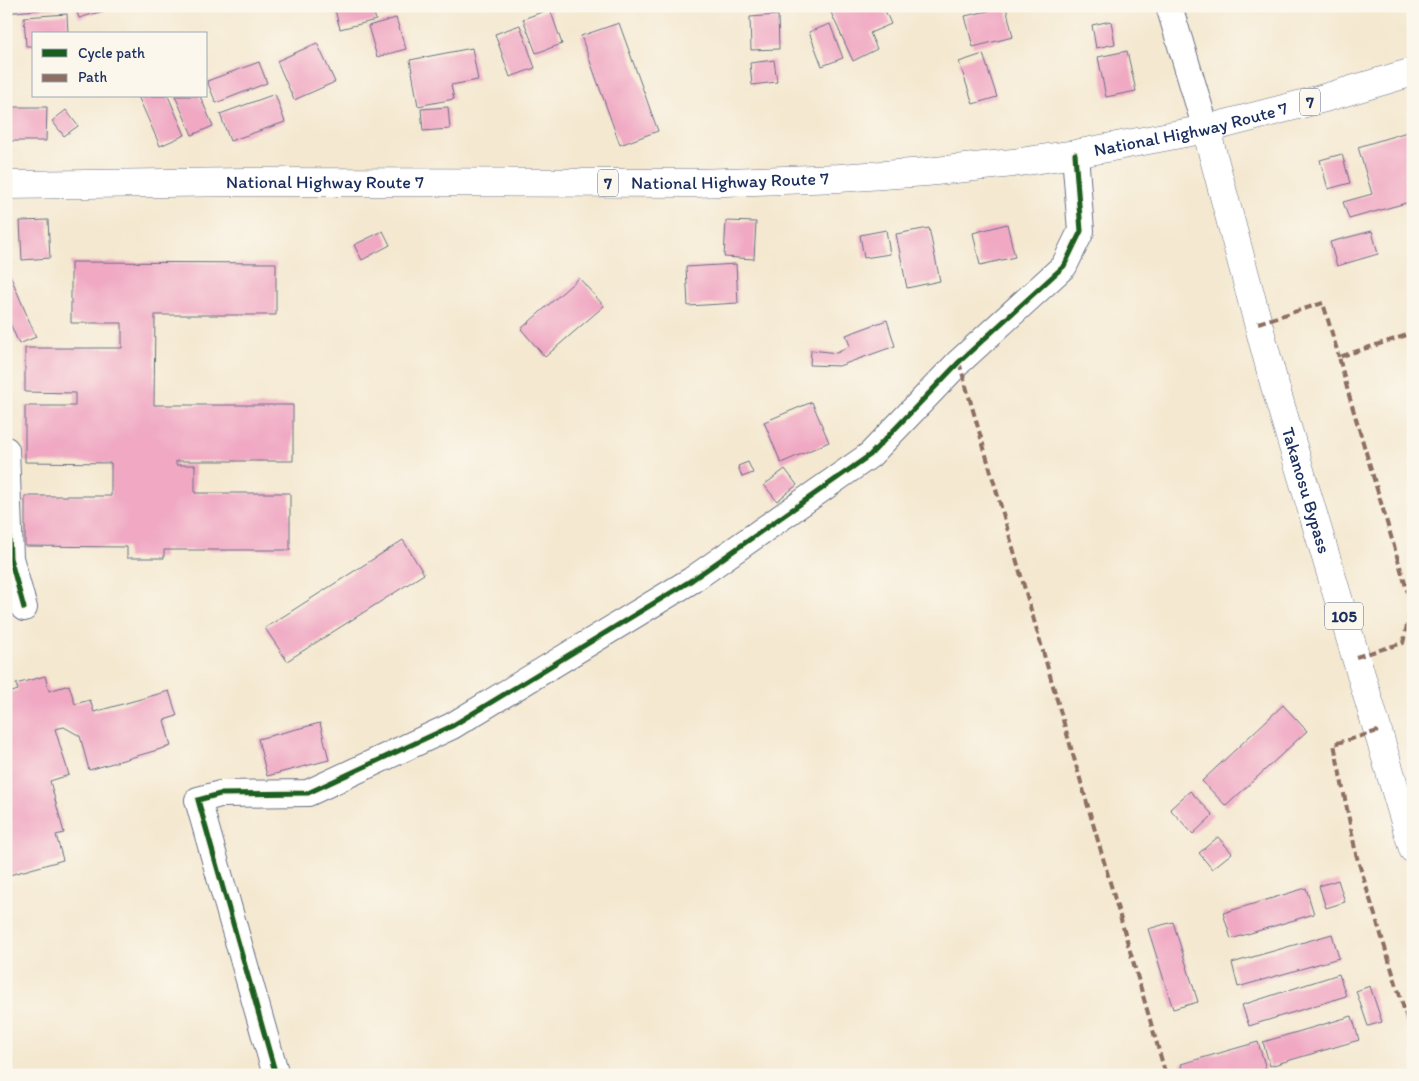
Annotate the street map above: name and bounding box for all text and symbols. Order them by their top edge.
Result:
legend [32,32,208,98]
text: Cycle path [78,44,145,62]
text: Path [78,68,107,86]
road number: 7 [1300,88,1320,115]
street label: National Highway Route 7 [1092,97,1290,161]
street label: National Highway Route 7 [631,167,829,194]
road number: 7 [598,170,618,197]
street label: National Highway Route 7 [226,171,424,193]
street label: Takanosu Bypass [1277,425,1335,556]
road number: 105 [1325,602,1363,630]

